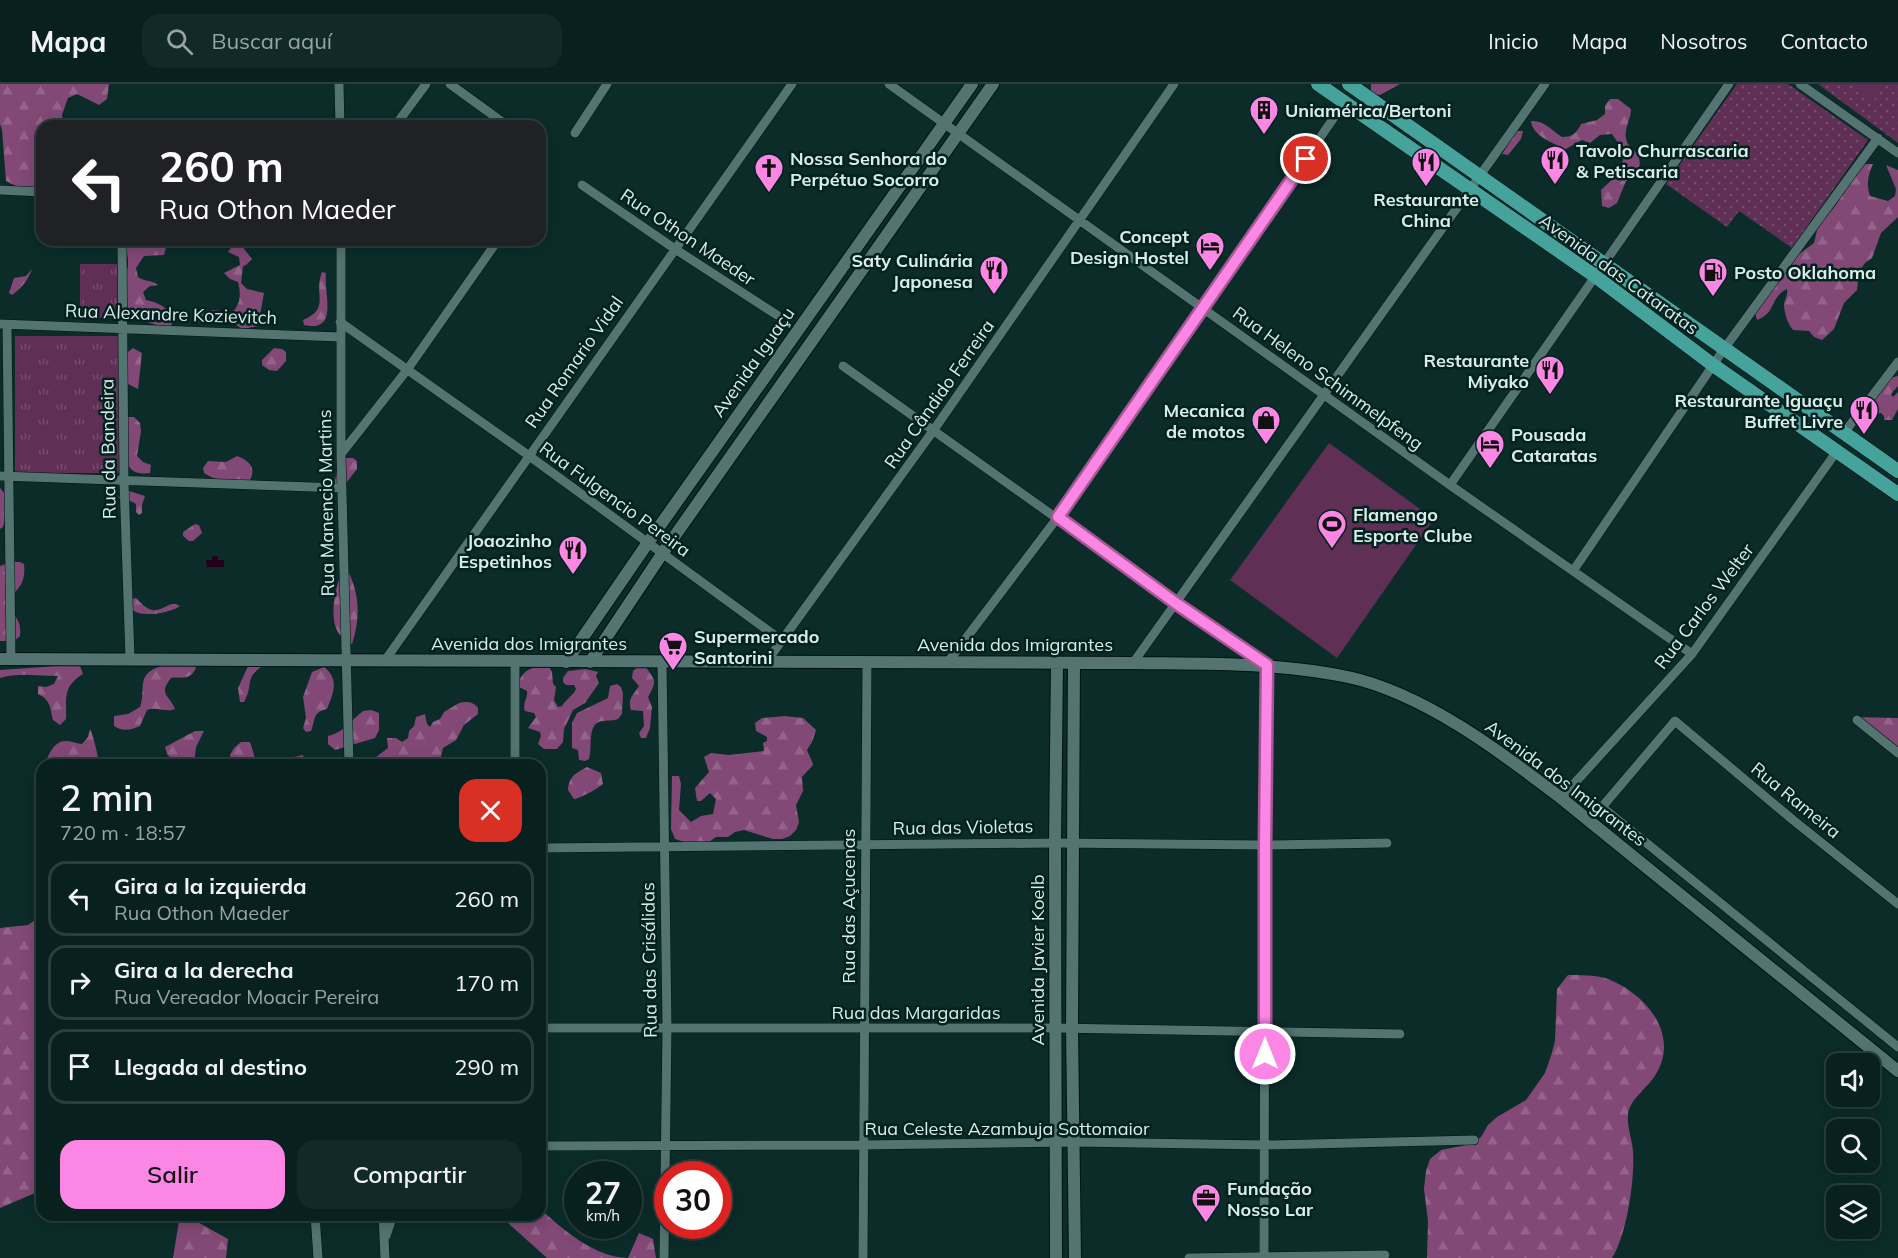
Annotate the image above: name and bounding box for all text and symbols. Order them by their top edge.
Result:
search box [142,14,562,68]
text: Mapa [30,24,106,59]
icon: search [163,25,196,58]
text: Buscar aquí [211,27,332,55]
text: Inicio [1488,28,1538,54]
text: Mapa [1571,28,1627,54]
text: Nosotros [1660,28,1747,54]
text: Contacto [1780,28,1868,54]
building icon: Uniamérica/Bertoni [1248,94,1280,136]
place label: Uniamérica/Bertoni [1285,99,1452,122]
pin [1280,133,1331,184]
place label: Tavolo Churrascaria & Petiscaria [1576,139,1749,183]
text: 260 m [159,140,284,193]
icon: arrive [1289,142,1322,175]
icon: left [60,144,138,222]
restaurant icon: Tavolo Churrascaria & Petiscaria [1539,144,1571,186]
restaurant icon: Restaurante China [1410,146,1442,188]
place label: Nossa Senhora do Perpétuo Socorro [790,147,947,191]
church icon: Nossa Senhora do Perpétuo Socorro [753,152,785,194]
street label: Rua Othon Maeder [616,183,760,291]
place label: Restaurante China [1373,188,1479,232]
text: Rua Othon Maeder [159,192,396,226]
street label: Avenida das Cataratas [1535,208,1703,340]
place label: Concept Design Hostel [1070,225,1189,269]
hotel icon: Concept Design Hostel [1194,230,1226,272]
place label: Saty Culinária Japonesa [851,249,973,293]
restaurant icon: Saty Culinária Japonesa [978,254,1010,296]
fuel station icon: Posto Oklahoma [1697,256,1729,298]
place label: Posto Oklahoma [1734,261,1876,284]
street label: Rua Romario Vidal [520,292,628,432]
street label: Rua Alexandre Kozievitch [64,299,278,329]
street label: Rua Heleno Schimmelpfeng [1228,301,1428,455]
street label: Avenida Iguaçu [707,303,799,421]
street label: Rua Cândido Ferreira [879,315,999,473]
place label: Restaurante Miyako [1424,349,1529,393]
restaurant icon: Restaurante Miyako [1534,354,1566,396]
street label: Rua da Bandeira [95,379,121,519]
place label: Restaurante Iguaçu Buffet Livre [1675,389,1843,433]
restaurant icon: Restaurante Iguaçu Buffet Livre [1848,394,1880,436]
place label: Mecanica de motos [1164,399,1245,443]
shop icon: Mecanica de motos [1250,404,1282,446]
street label: Rua Manencio Martins [313,409,339,597]
place label: Pousada Cataratas [1511,423,1597,467]
hotel icon: Pousada Cataratas [1474,428,1506,470]
street label: Rua Fulgencio Pereira [535,436,695,562]
place label: Flamengo Esporte Clube [1353,503,1472,547]
sports icon: Flamengo Esporte Clube [1316,508,1348,550]
place label: Joaozinho Espetinhos [458,529,552,573]
restaurant icon: Joaozinho Espetinhos [557,534,589,576]
street label: Rua Carlos Welter [1649,538,1759,673]
place label: Supermercado Santorini [694,625,819,669]
supermarket icon: Supermercado Santorini [657,630,689,672]
street label: Avenida dos Imigrantes [431,632,627,655]
street label: Avenida dos Imigrantes [917,633,1113,656]
street label: Avenida dos Imigrantes [1481,715,1651,851]
street label: Rua Rameira [1747,757,1845,843]
text: 2 min [60,775,154,820]
button: close [459,779,522,842]
street label: Rua das Violetas [892,814,1034,840]
text: 720 m · 18:57 [60,820,186,845]
street label: Rua das Açucenas [837,829,860,983]
text: Gira a la izquierda [114,872,307,900]
street label: Avenida Javier Koelb [1026,875,1049,1045]
icon: left [63,882,96,915]
street label: Rua das Crisálidas [636,882,662,1038]
text: 260 m [454,885,519,913]
text: Rua Othon Maeder [114,900,289,925]
text: Gira a la derecha [114,956,294,984]
icon: right [63,966,96,999]
text: 170 m [454,969,519,997]
text: Rua Vereador Moacir Pereira [114,984,379,1009]
street label: Rua das Margaridas [831,1001,1001,1024]
position arrow [1233,1022,1297,1086]
icon: arrive [63,1050,96,1083]
text: Llegada al destino [114,1053,307,1081]
text: 290 m [454,1053,519,1081]
map controls [1826,1053,1880,1239]
button: sound [1826,1053,1880,1107]
street label: Rua Celeste Azambuja Sottomaior [864,1117,1150,1140]
button: search [1826,1119,1880,1173]
button: Salir [60,1140,285,1209]
button: Compartir [297,1140,522,1209]
speed limit sign: 30 [654,1161,732,1239]
text: 27 [585,1174,621,1212]
place label: Fundação Nosso Lar [1227,1177,1314,1221]
office icon: Fundação Nosso Lar [1190,1182,1222,1224]
button: layers [1826,1185,1880,1239]
text: km/h [586,1206,620,1225]

